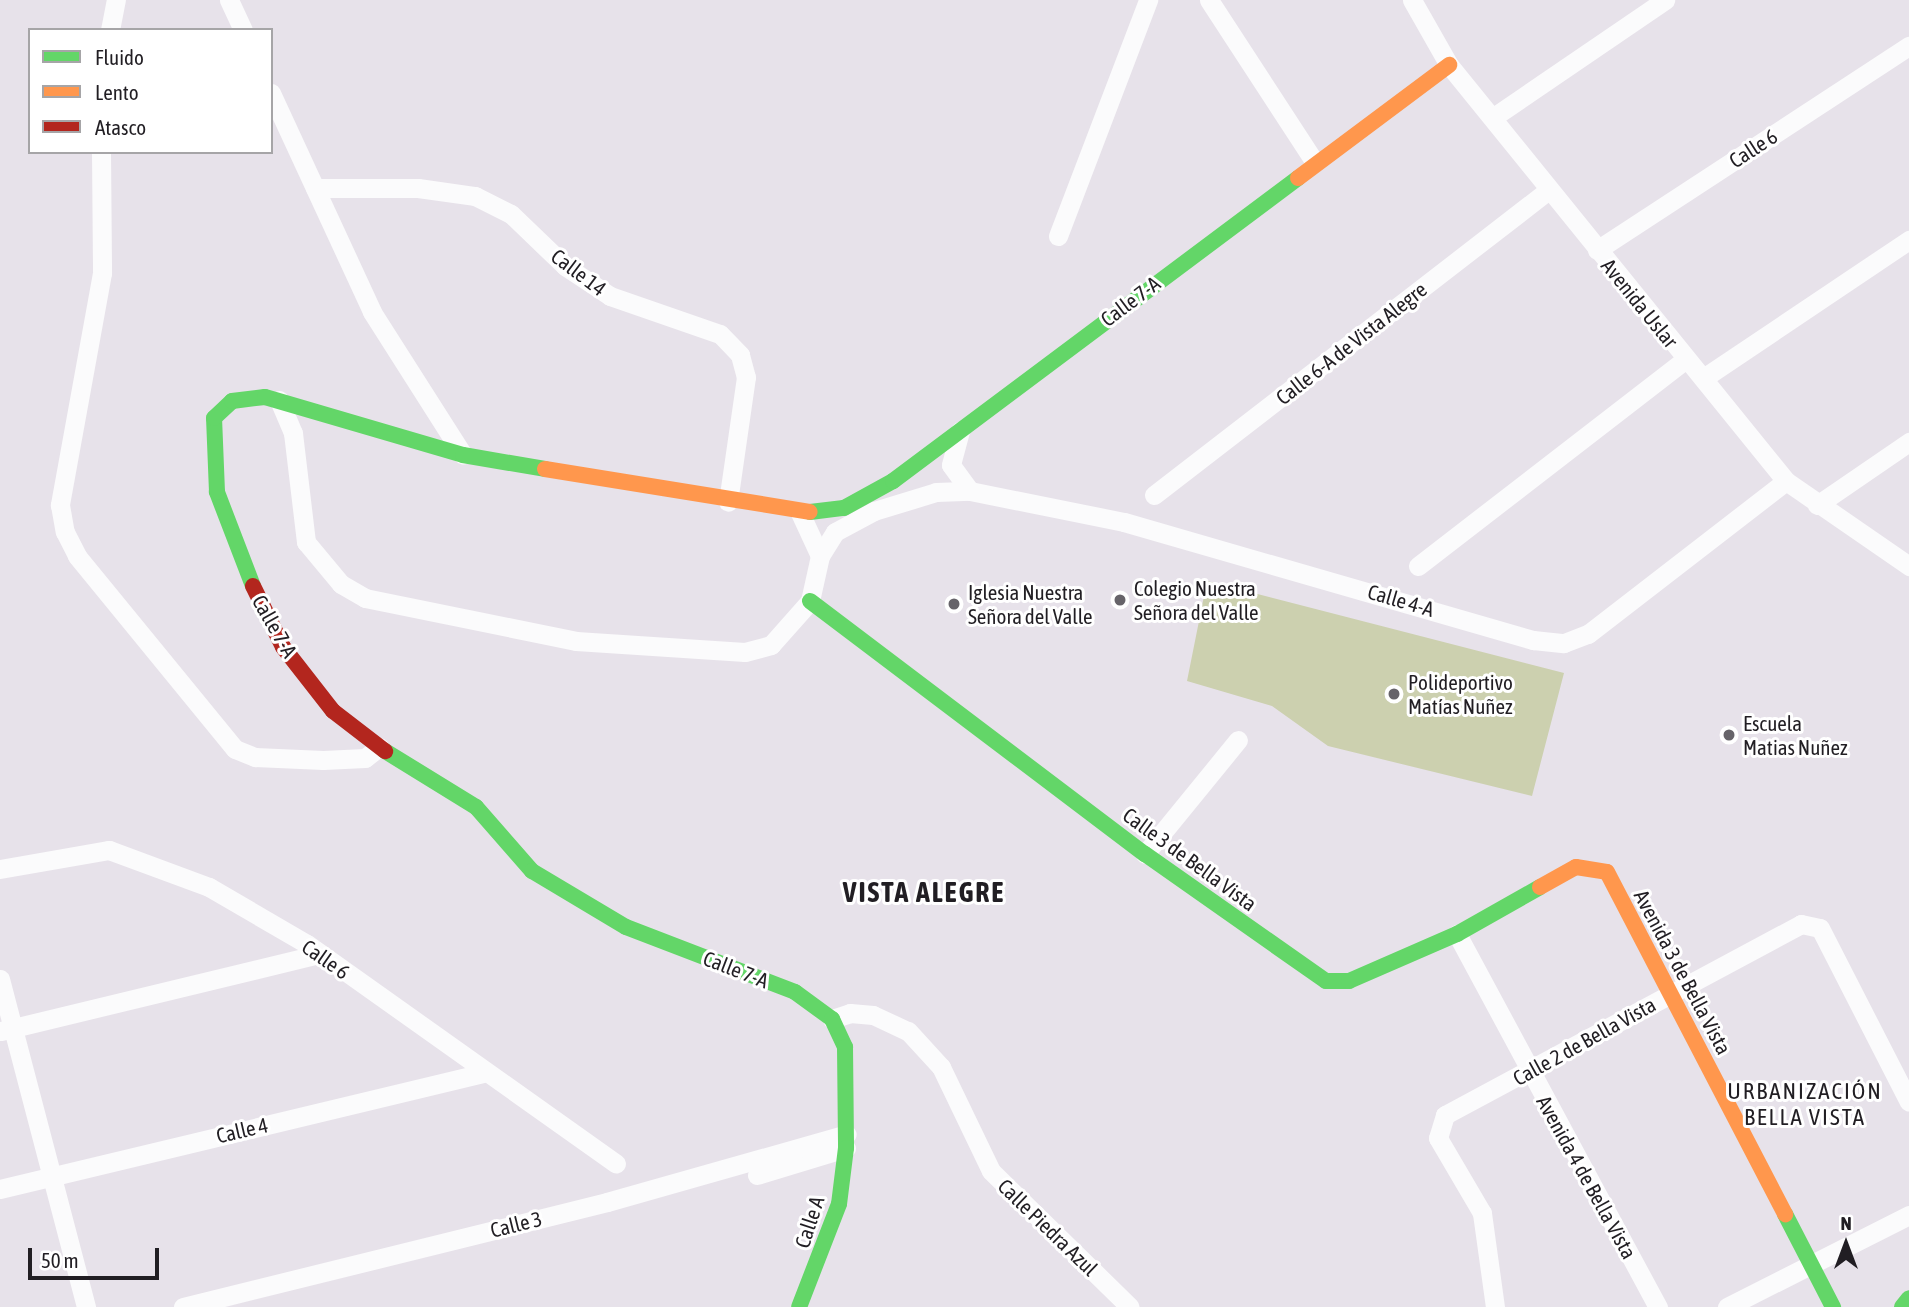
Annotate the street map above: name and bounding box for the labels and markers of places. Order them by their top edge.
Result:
place label: Colegio Nuestra Señora del Valle [1134,575,1259,625]
place label: Iglesia Nuestra Señora del Valle [968,579,1093,629]
marker: Colegio Nuestra Señora del Valle [1112,592,1128,608]
marker: Iglesia Nuestra Señora del Valle [946,596,962,612]
place label: Polideportivo Matías Nuñez [1408,669,1513,719]
marker: Polideportivo Matías Nuñez [1386,686,1402,702]
place label: Escuela Matias Nuñez [1743,710,1848,760]
marker: Escuela Matias Nuñez [1721,727,1737,743]

